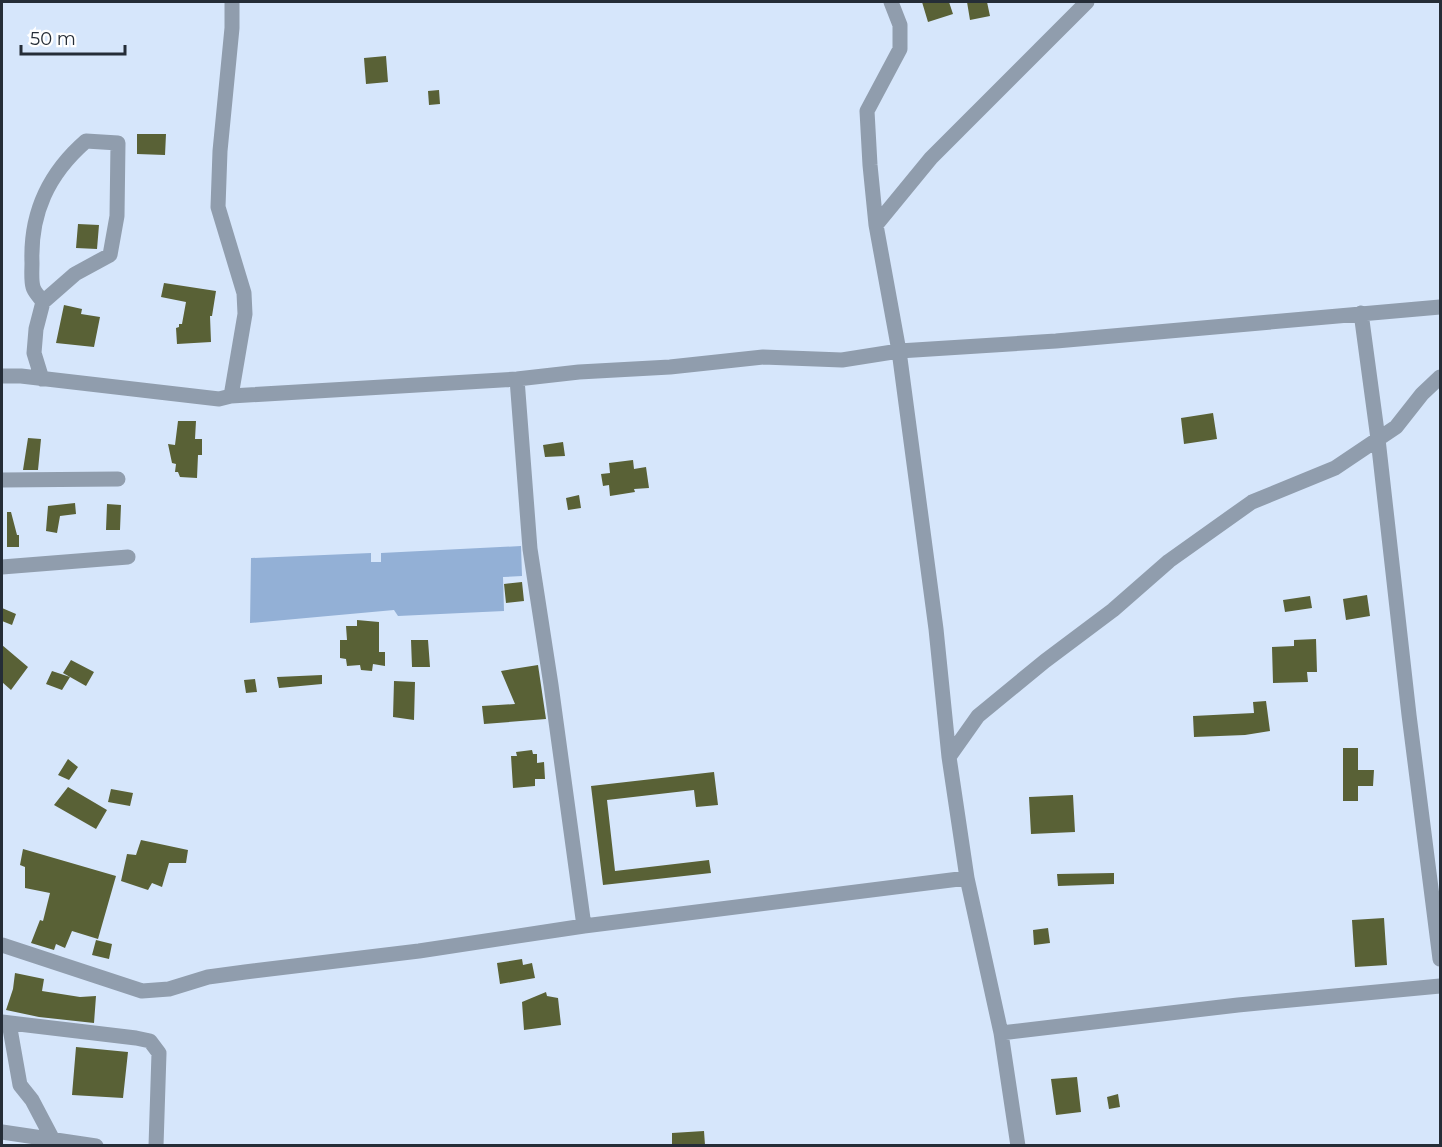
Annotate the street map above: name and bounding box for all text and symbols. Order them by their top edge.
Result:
scale bar [21,18,124,56]
text: 50 m [30,28,76,50]

